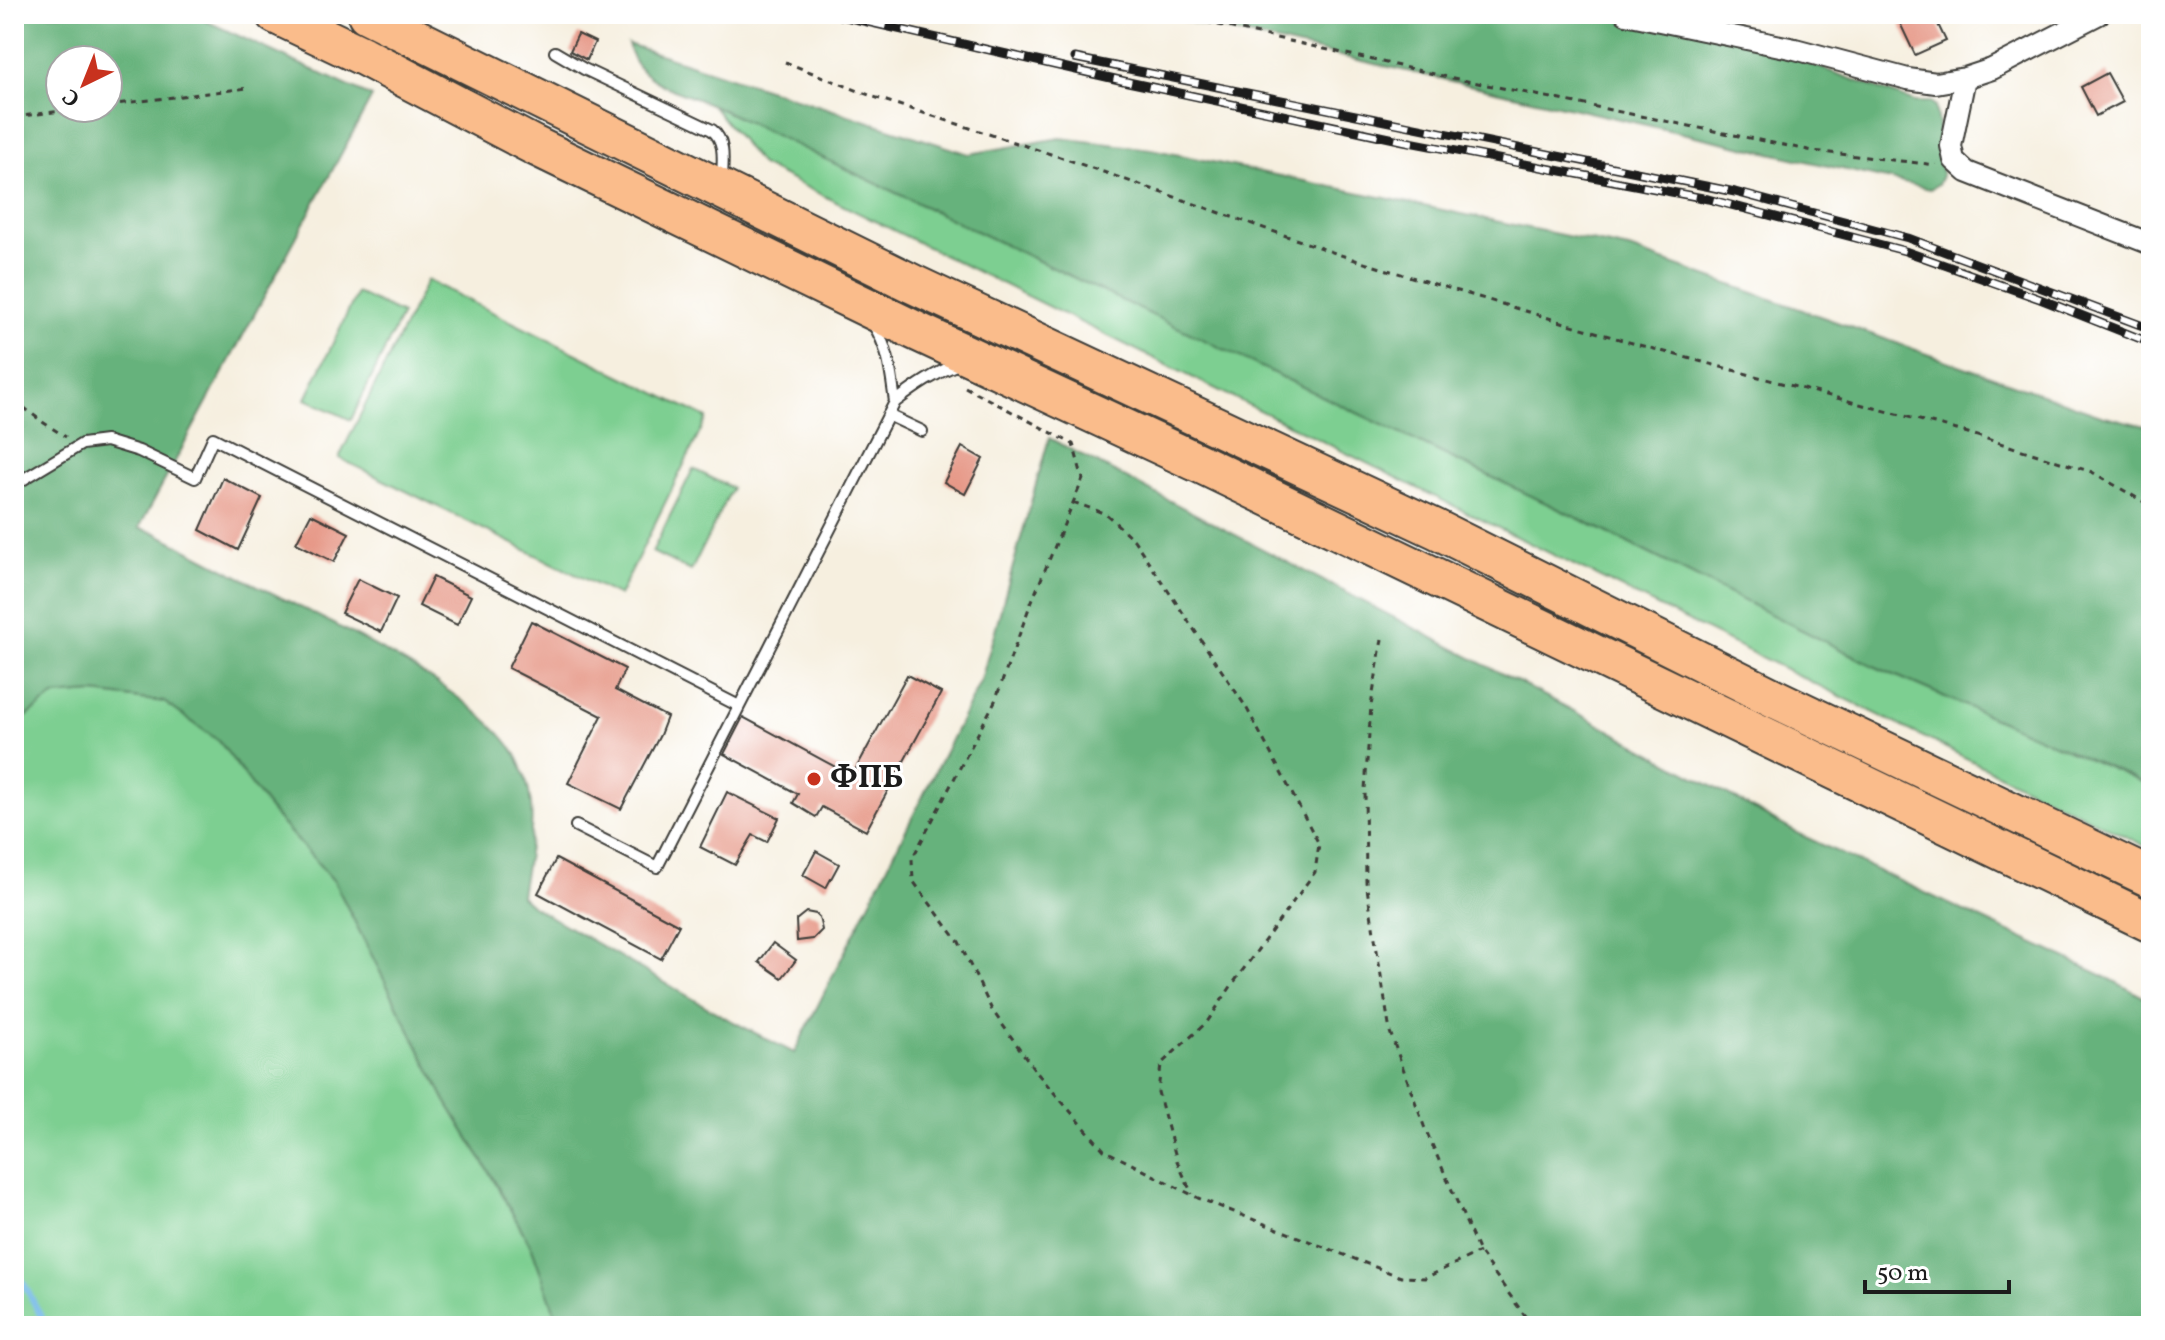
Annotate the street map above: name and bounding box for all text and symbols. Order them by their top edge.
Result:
north arrow [44,44,124,124]
text: С [56,81,88,113]
place label: ФПБ [830,757,904,801]
marker: ФПБ [805,770,823,788]
scale bar [1865,1244,2009,1294]
text: 50 m [1877,1257,1929,1291]

